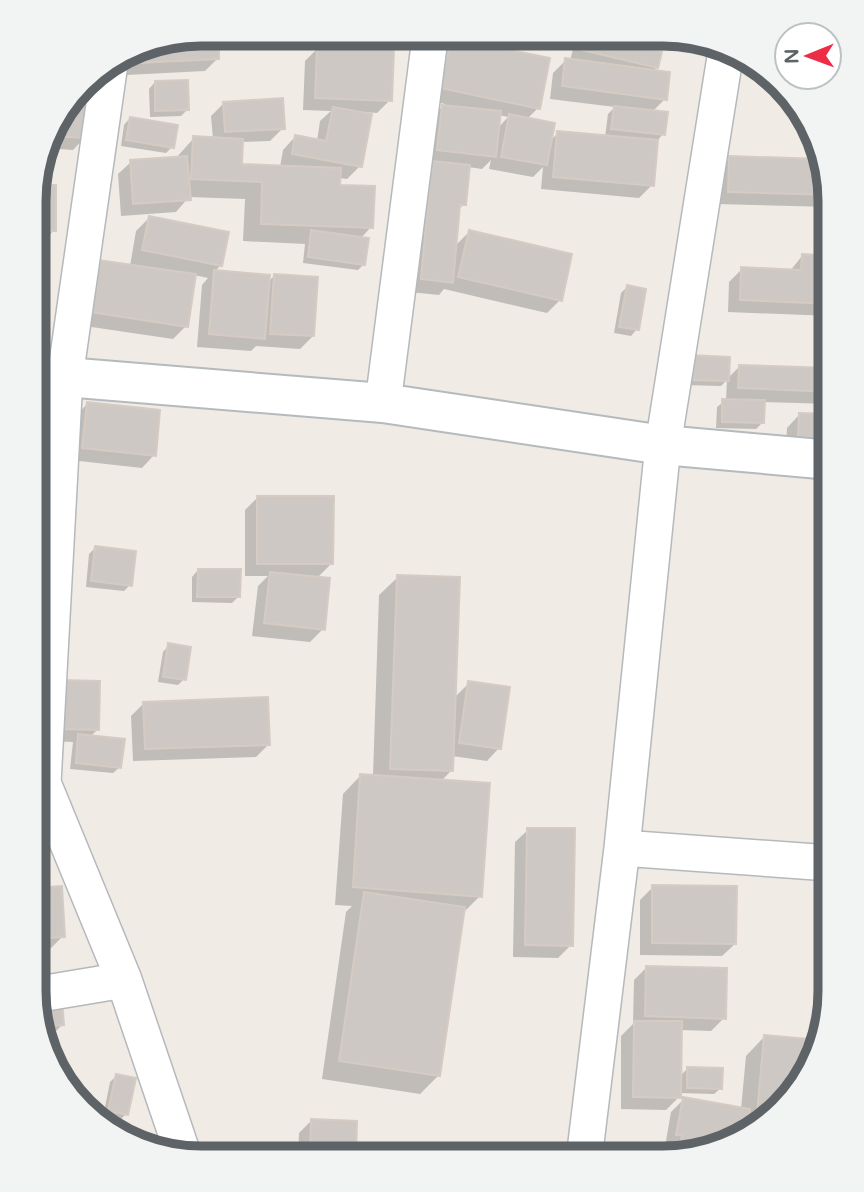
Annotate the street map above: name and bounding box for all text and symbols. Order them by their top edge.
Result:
north arrow [773,21,843,91]
text: N [781,48,803,64]

